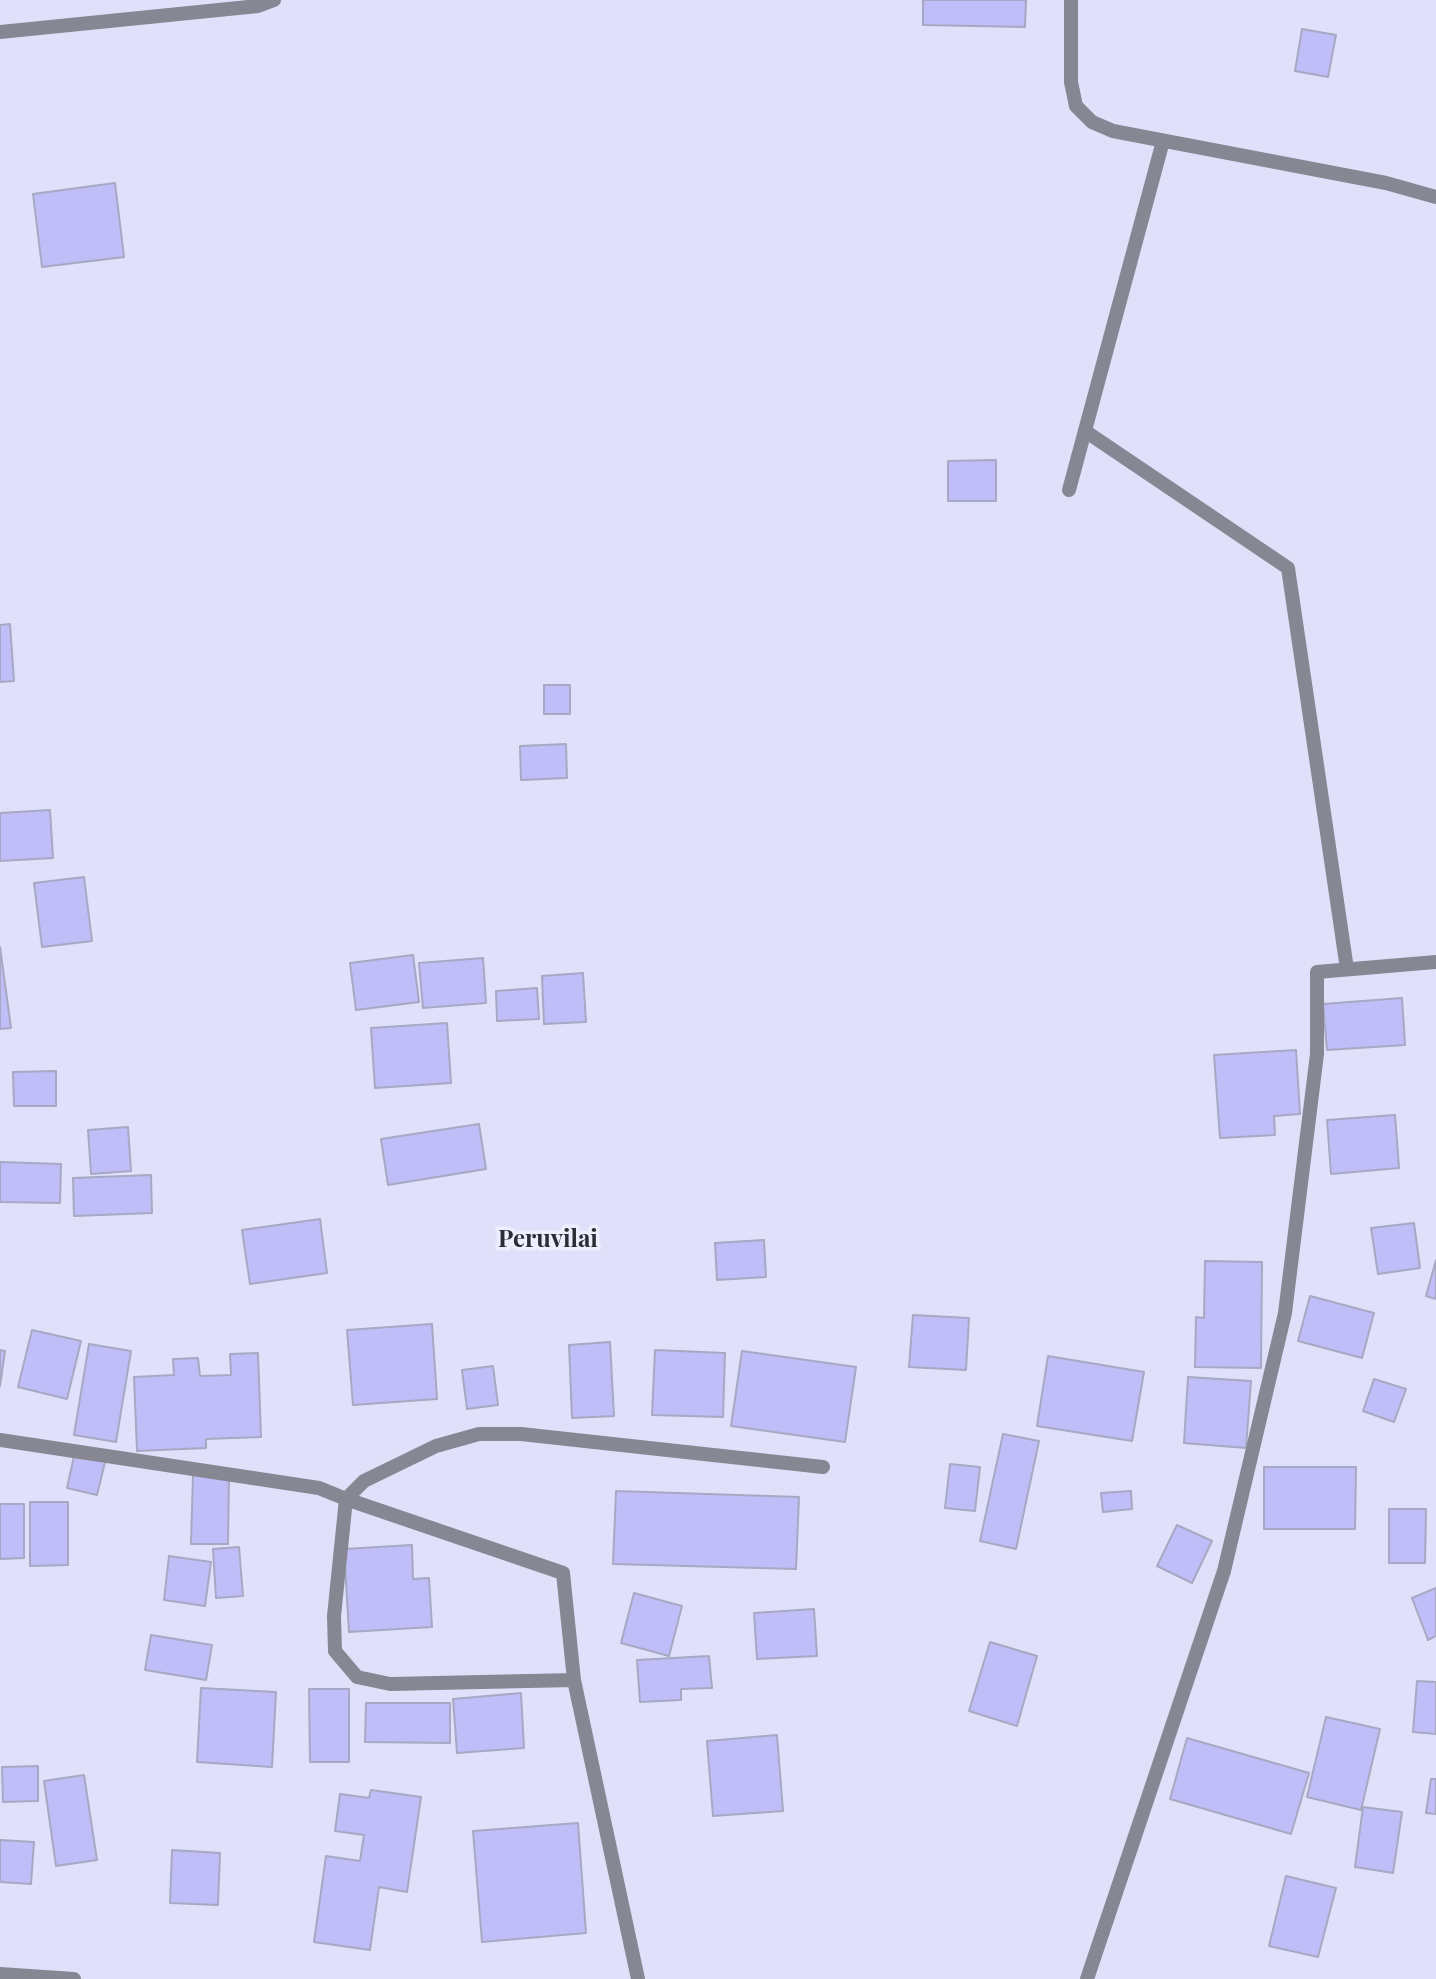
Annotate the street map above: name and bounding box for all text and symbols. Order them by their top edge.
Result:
district label: Peruvilai [498,1226,598,1254]

